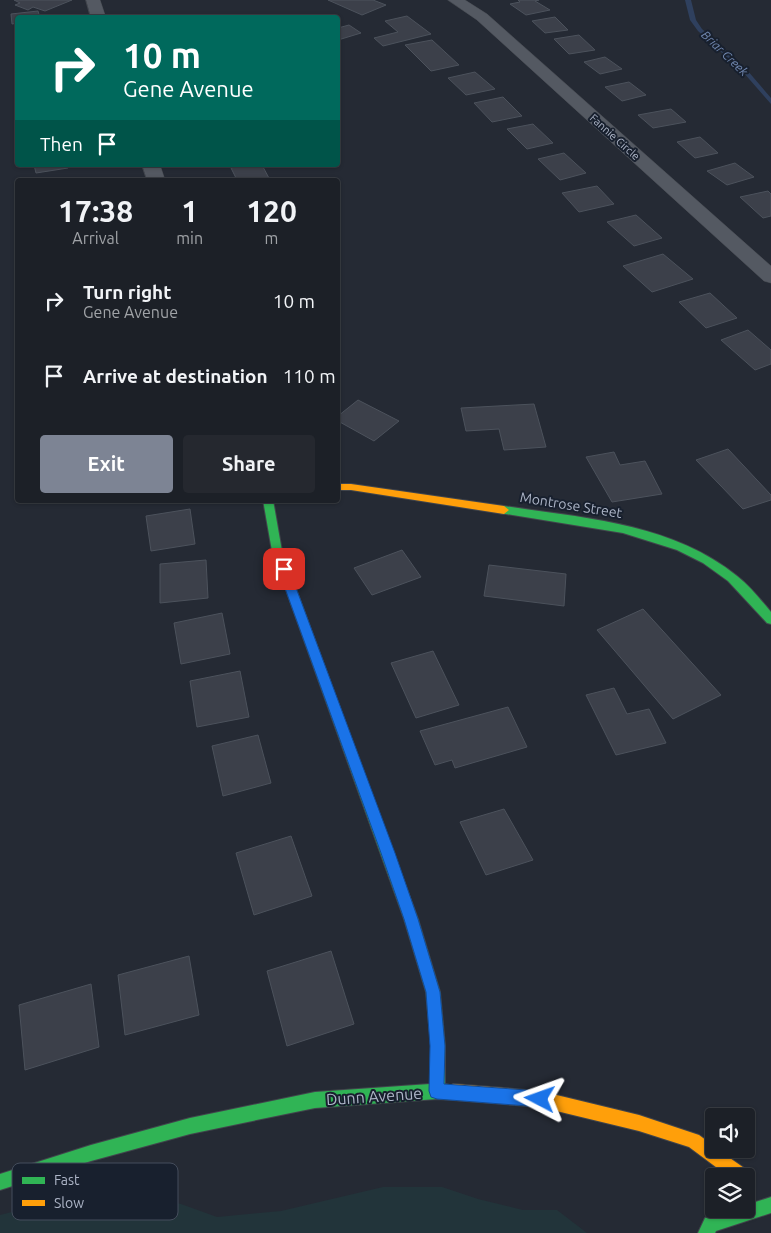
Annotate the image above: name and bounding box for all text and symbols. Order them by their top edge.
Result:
water label: Briar Creek [699,28,751,79]
icon: right [40,35,105,100]
text: 10 m [123,35,201,75]
text: Gene Avenue [123,76,254,101]
street label: Fannie Circle [588,112,642,162]
icon: arrive [93,130,121,158]
text: Then [40,133,83,155]
text: 17:38 [58,194,133,228]
text: 1 [181,194,198,228]
text: 120 [246,194,297,228]
text: Arrival [72,229,119,247]
text: min [176,229,203,247]
text: m [265,229,278,247]
text: Turn right [83,281,171,303]
icon: right [40,287,68,315]
text: 10 m [273,290,315,312]
text: Gene Avenue [83,303,178,321]
icon: arrive [40,362,68,390]
text: Arrive at destination [83,365,268,387]
text: 110 m [283,365,336,387]
button: Exit [40,435,173,493]
button: Share [183,435,315,493]
street label: Montrose Street [519,489,624,521]
pin [263,548,305,590]
icon: arrive [270,555,298,583]
position arrow [513,1072,565,1124]
street label: Dunn Avenue [325,1084,423,1108]
map controls [705,1108,755,1218]
button: sound [705,1108,755,1158]
legend [12,1163,178,1220]
button: layers [705,1168,755,1218]
text: Fast [54,1172,80,1188]
text: Slow [54,1195,84,1211]

